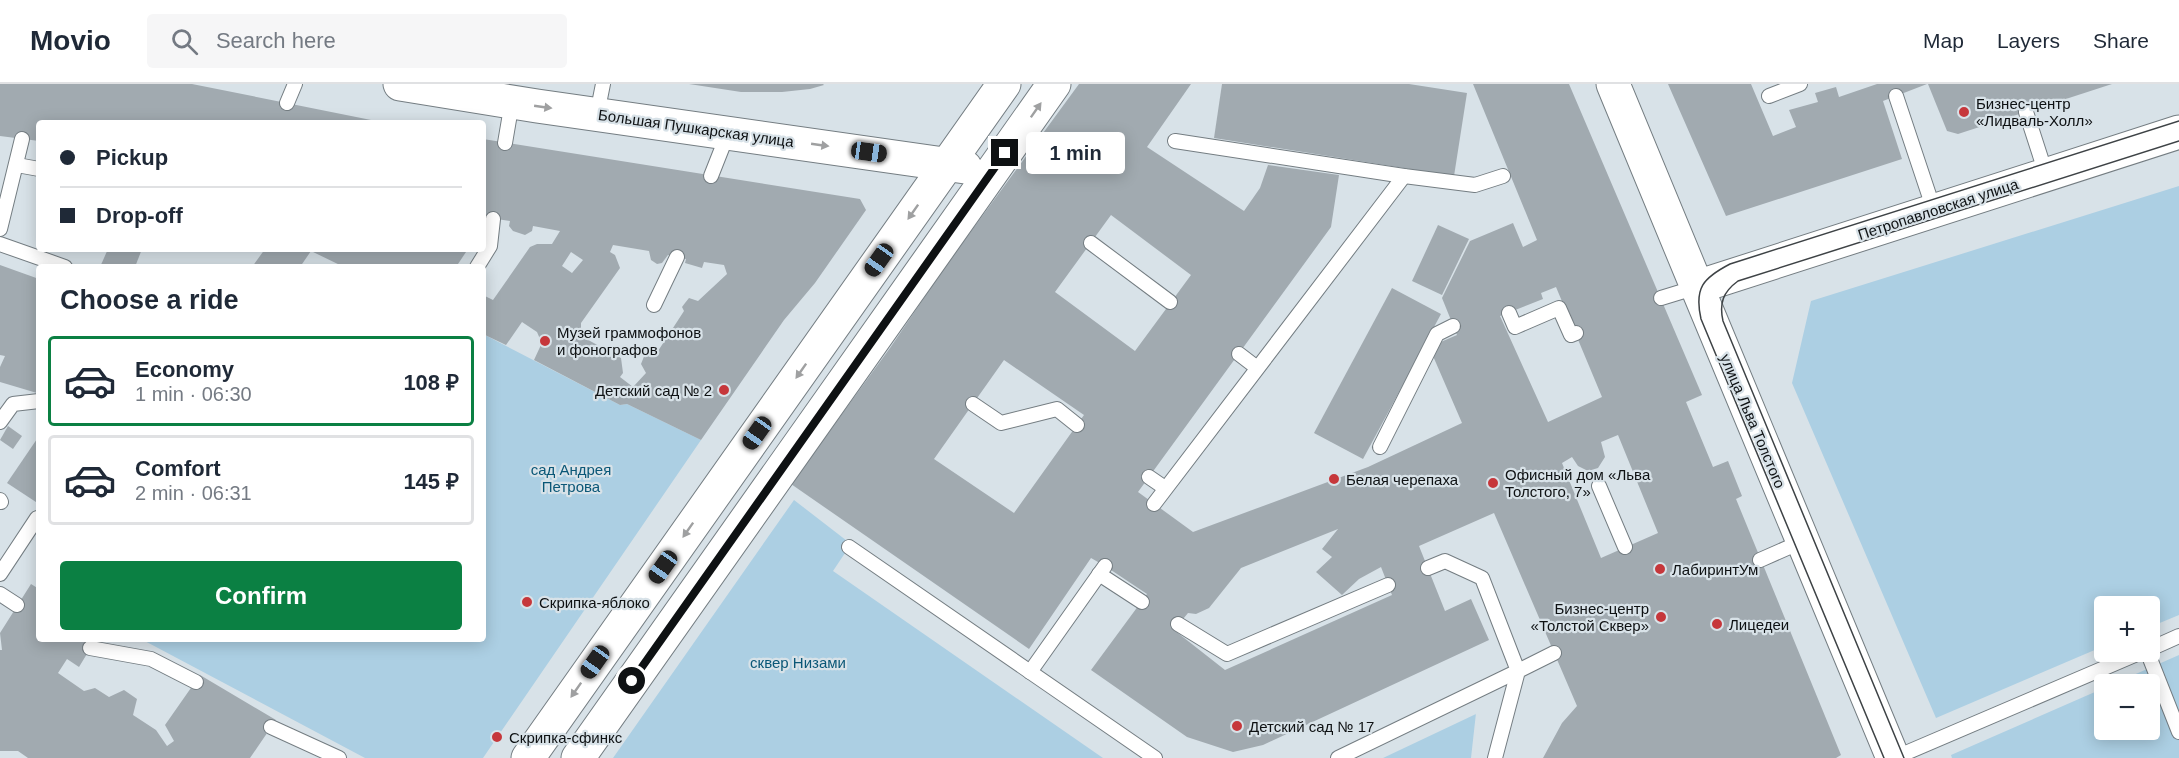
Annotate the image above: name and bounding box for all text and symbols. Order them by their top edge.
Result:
search box [147,14,567,68]
text: Movio [30,25,111,56]
icon: search [168,25,201,58]
text: Search here [216,28,336,53]
text: Map [1923,29,1964,52]
text: Layers [1997,29,2060,52]
text: Share [2093,29,2149,52]
place label: Бизнес-центр «Лидваль-Холл» [1976,95,2093,129]
one-way arrow [534,102,553,111]
one-way arrow [1030,103,1042,119]
marker: Бизнес-центр «Лидваль-Холл» [1957,105,1971,119]
street label: Большая Пушкарская улица [597,106,795,150]
callout: 1 min [1026,132,1125,174]
route end [991,139,1018,166]
one-way arrow [810,141,829,150]
car [850,141,888,163]
text: 1 min [1049,142,1102,164]
text: Pickup [96,145,168,170]
street label: Петропавловская улица [1856,175,2021,243]
text: Drop-off [96,203,183,228]
one-way arrow [907,203,919,219]
car [861,240,897,280]
text: Choose a ride [60,285,239,315]
place label: Музей граммофонов и фонографов [557,324,701,358]
marker: Музей граммофонов и фонографов [538,334,552,348]
street label: улица Льва Толстого [1717,351,1789,491]
icon: car [63,354,117,408]
text: Economy [135,357,234,382]
one-way arrow [795,363,807,379]
text: 108 ₽ [403,370,459,395]
place label: Детский сад № 2 [595,382,712,399]
text: 1 min · 06:30 [135,383,252,405]
marker: Детский сад № 2 [717,383,731,397]
car [739,413,775,453]
icon: car [63,453,117,507]
text: Comfort [135,456,221,481]
park label: сад Андрея Петрова [531,461,611,495]
place label: Офисный дом «Льва Толстого, 7» [1505,466,1651,500]
text: 145 ₽ [403,469,459,494]
place label: Белая черепаха [1346,471,1459,488]
marker: Белая черепаха [1327,472,1341,486]
marker: Офисный дом «Льва Толстого, 7» [1486,476,1500,490]
text: 2 min · 06:31 [135,482,252,504]
one-way arrow [682,522,694,538]
car [645,547,681,587]
button: Confirm [60,561,462,630]
place label: ЛабиринтУм [1672,561,1758,578]
marker: ЛабиринтУм [1653,562,1667,576]
place label: Скрипка-яблоко [539,594,650,611]
marker: Скрипка-яблоко [520,595,534,609]
map controls [2094,596,2160,740]
button: + [2094,596,2160,662]
place label: Бизнес-центр «Толстой Сквер» [1531,600,1649,634]
marker: Бизнес-центр «Толстой Сквер» [1654,610,1668,624]
place label: Лицедеи [1729,616,1789,633]
marker: Лицедеи [1710,617,1724,631]
car [577,642,613,682]
park label: сквер Низами [750,654,846,671]
route start [618,667,645,694]
button: − [2094,674,2160,740]
one-way arrow [570,681,582,697]
place label: Детский сад № 17 [1249,718,1374,735]
marker: Детский сад № 17 [1230,719,1244,733]
place label: Скрипка-сфинкс [509,729,623,746]
marker: Скрипка-сфинкс [490,730,504,744]

